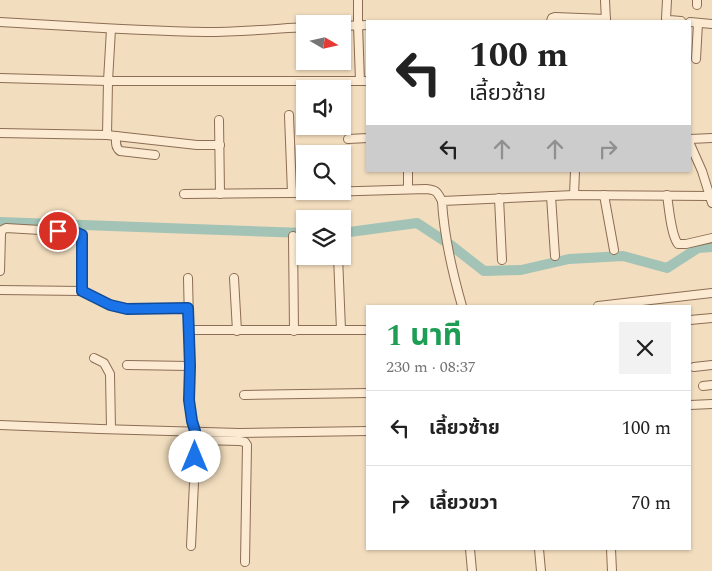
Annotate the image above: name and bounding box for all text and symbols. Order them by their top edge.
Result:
north arrow [296,15,351,70]
map controls [296,15,351,265]
text: 100 m [469,29,568,82]
icon: left [386,40,451,105]
text: เลี้ยวซ้าย [469,77,546,110]
button: sound [296,80,351,135]
icon: left [435,135,463,163]
icon: ahead [488,135,516,163]
icon: ahead [541,135,569,163]
icon: right [594,135,622,163]
button: search [296,145,351,200]
pin [37,210,79,252]
button: layers [296,210,351,265]
icon: arrive [44,217,72,245]
text: 1 นาที [386,313,462,359]
button: close [619,322,671,374]
text: 230 m · 08:37 [386,355,476,379]
icon: left [386,414,414,442]
text: เลี้ยวซ้าย [429,414,500,443]
text: 100 m [621,414,671,443]
position arrow [168,430,220,482]
icon: right [386,489,414,517]
text: เลี้ยวขวา [429,489,498,518]
text: 70 m [631,489,671,518]

